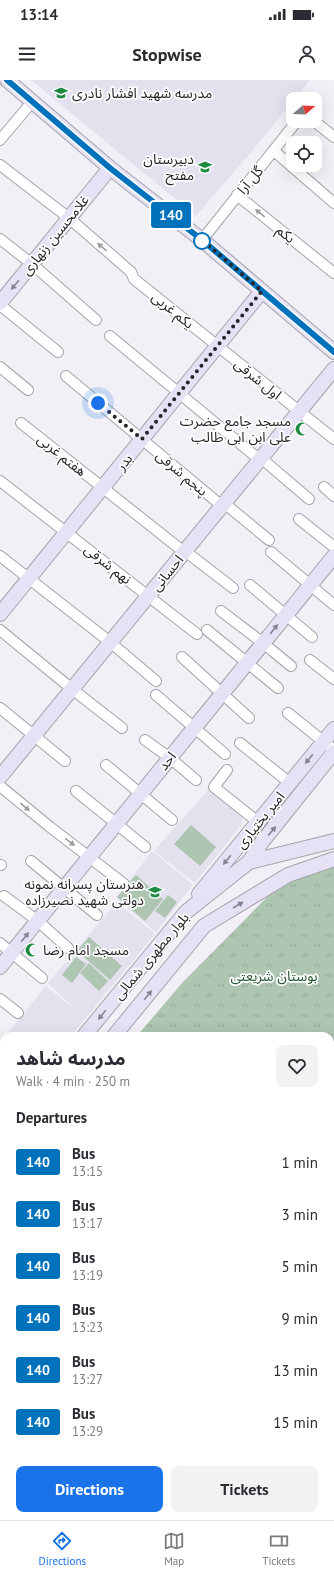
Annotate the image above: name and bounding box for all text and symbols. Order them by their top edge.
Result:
text: 13:14 [20,5,58,24]
icon: menu [16,43,38,65]
text: Stopwise [132,43,202,66]
icon: person [296,43,318,65]
place label: مدرسه شهید افشار نادری [72,84,212,102]
school or university icon: مدرسه شهید افشار نادری [53,85,69,101]
north arrow [286,92,322,128]
map controls [286,92,322,172]
button: locate [286,136,322,172]
place label: دبیرستان مفتح [143,150,194,186]
school or university icon: دبیرستان مفتح [197,159,213,175]
street label: گل آرا [233,162,267,198]
street label: غلامحسین زنهاری [17,191,93,279]
line badge: 140 [148,202,194,228]
text: 140 [159,206,183,224]
one-way arrow [254,209,265,218]
street label: یکم [272,221,299,249]
unlabelled marker [193,232,211,250]
one-way arrow [96,242,107,251]
one-way arrow [10,279,19,290]
street label: یکم غربی [147,288,198,334]
street label: اول شرقی [231,354,285,404]
your location [88,393,108,413]
place label: مسجد جامع حضرت علی ابن ابی طالب [180,412,291,446]
mosque icon: مسجد جامع حضرت علی ابن ابی طالب [294,421,310,437]
street label: هفتم غربی [33,430,90,482]
street label: پنجم شرقی [151,446,212,501]
street label: بدر [111,450,136,475]
street label: نهم شرقی [80,540,135,590]
street label: احسانی [147,551,187,595]
one-way arrow [270,624,278,635]
street label: احد [154,748,180,774]
one-way arrow [305,754,314,765]
street label: امیر بختیاری [232,788,288,852]
one-way arrow [20,802,30,811]
one-way arrow [268,825,276,836]
one-way arrow [64,838,75,847]
one-way arrow [223,854,232,865]
place label: هنرستان پسرانه نمونه دولتی شهید نصیرزاده [24,875,144,909]
school or university icon: هنرستان پسرانه نمونه دولتی شهید نصیرزاده [147,884,163,900]
one-way arrow [232,902,244,909]
street label: بلوار مطهری شمالی [109,909,193,1003]
one-way arrow [20,932,29,943]
place label: مسجد امام رضا [43,941,129,961]
mosque icon: مسجد امام رضا [24,942,40,958]
park label: بوستان شریعتی [230,967,318,985]
one-way arrow [143,989,152,1000]
one-way arrow [97,1009,106,1020]
button: heart [276,1045,318,1087]
text: مدرسه شاهد [16,1046,126,1070]
text: Walk · 4 min · 250 m [16,1073,130,1090]
text: Departures [16,1108,87,1127]
text: Bus [72,1144,95,1163]
text: 140 [26,1153,50,1171]
text: 1 min [281,1153,318,1172]
text: 13:15 [72,1163,103,1180]
text: Bus [72,1196,95,1215]
text: 140 [26,1205,50,1223]
text: 3 min [281,1205,318,1224]
text: 13:17 [72,1215,103,1232]
text: Bus [72,1248,95,1267]
text: 140 [26,1257,50,1275]
text: 5 min [281,1257,318,1276]
text: 13:19 [72,1267,103,1284]
text: Bus [72,1300,95,1319]
text: 140 [26,1309,50,1327]
text: 9 min [281,1309,318,1328]
text: 13:23 [72,1319,103,1336]
text: Bus [72,1352,95,1371]
text: 140 [26,1361,50,1379]
text: 13 min [273,1361,318,1380]
text: 13:27 [72,1371,103,1388]
text: Bus [72,1404,95,1423]
text: 140 [26,1413,50,1431]
text: 15 min [273,1413,318,1432]
text: 13:29 [72,1423,103,1440]
button: Directions [16,1466,163,1512]
button: Tickets [171,1466,318,1512]
tab: Directions [39,1530,86,1568]
tab: Map [163,1530,185,1568]
tab: Tickets [262,1530,295,1568]

